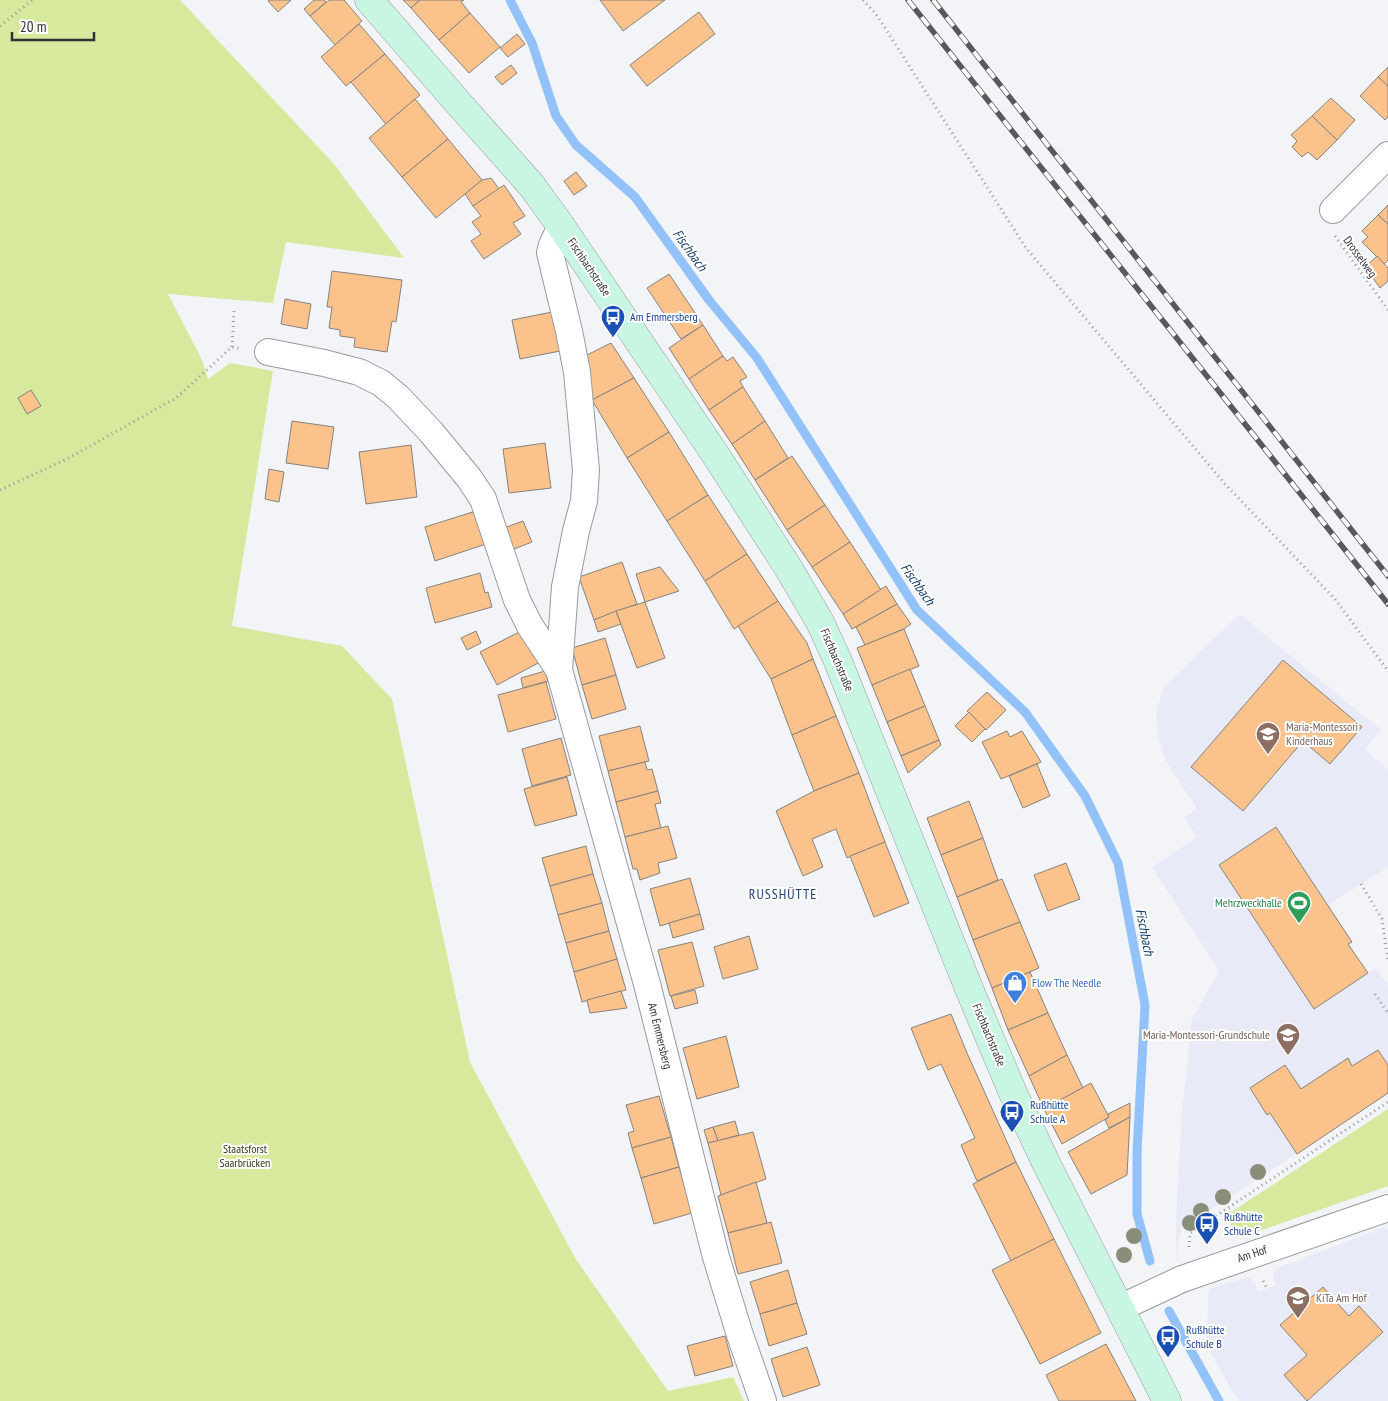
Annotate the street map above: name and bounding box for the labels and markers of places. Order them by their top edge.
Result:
bus stop icon: Am Emmersberg [600,304,626,338]
place label: Am Emmersberg [630,309,698,324]
place label: Maria-Montessori Kinderhaus [1286,719,1358,748]
school or university icon: Maria-Montessori Kinderhaus [1255,721,1281,755]
sports icon: Mehrzweckhalle [1286,890,1312,924]
place label: Mehrzweckhalle [1215,895,1282,910]
shop icon: Flow The Needle [1002,970,1028,1004]
place label: Flow The Needle [1032,975,1101,990]
school or university icon: Maria-Montessori-Grundschule [1275,1022,1301,1056]
place label: Maria-Montessori-Grundschule [1143,1027,1270,1042]
place label: Rußhütte Schule A [1030,1097,1069,1126]
bus stop icon: Rußhütte Schule A [999,1099,1025,1133]
place label: Rußhütte Schule C [1224,1209,1263,1238]
bus stop icon: Rußhütte Schule C [1194,1211,1220,1245]
school or university icon: KiTa Am Hof [1285,1285,1311,1319]
place label: KiTa Am Hof [1316,1290,1367,1305]
place label: Rußhütte Schule B [1186,1322,1225,1351]
bus stop icon: Rußhütte Schule B [1155,1324,1181,1358]

